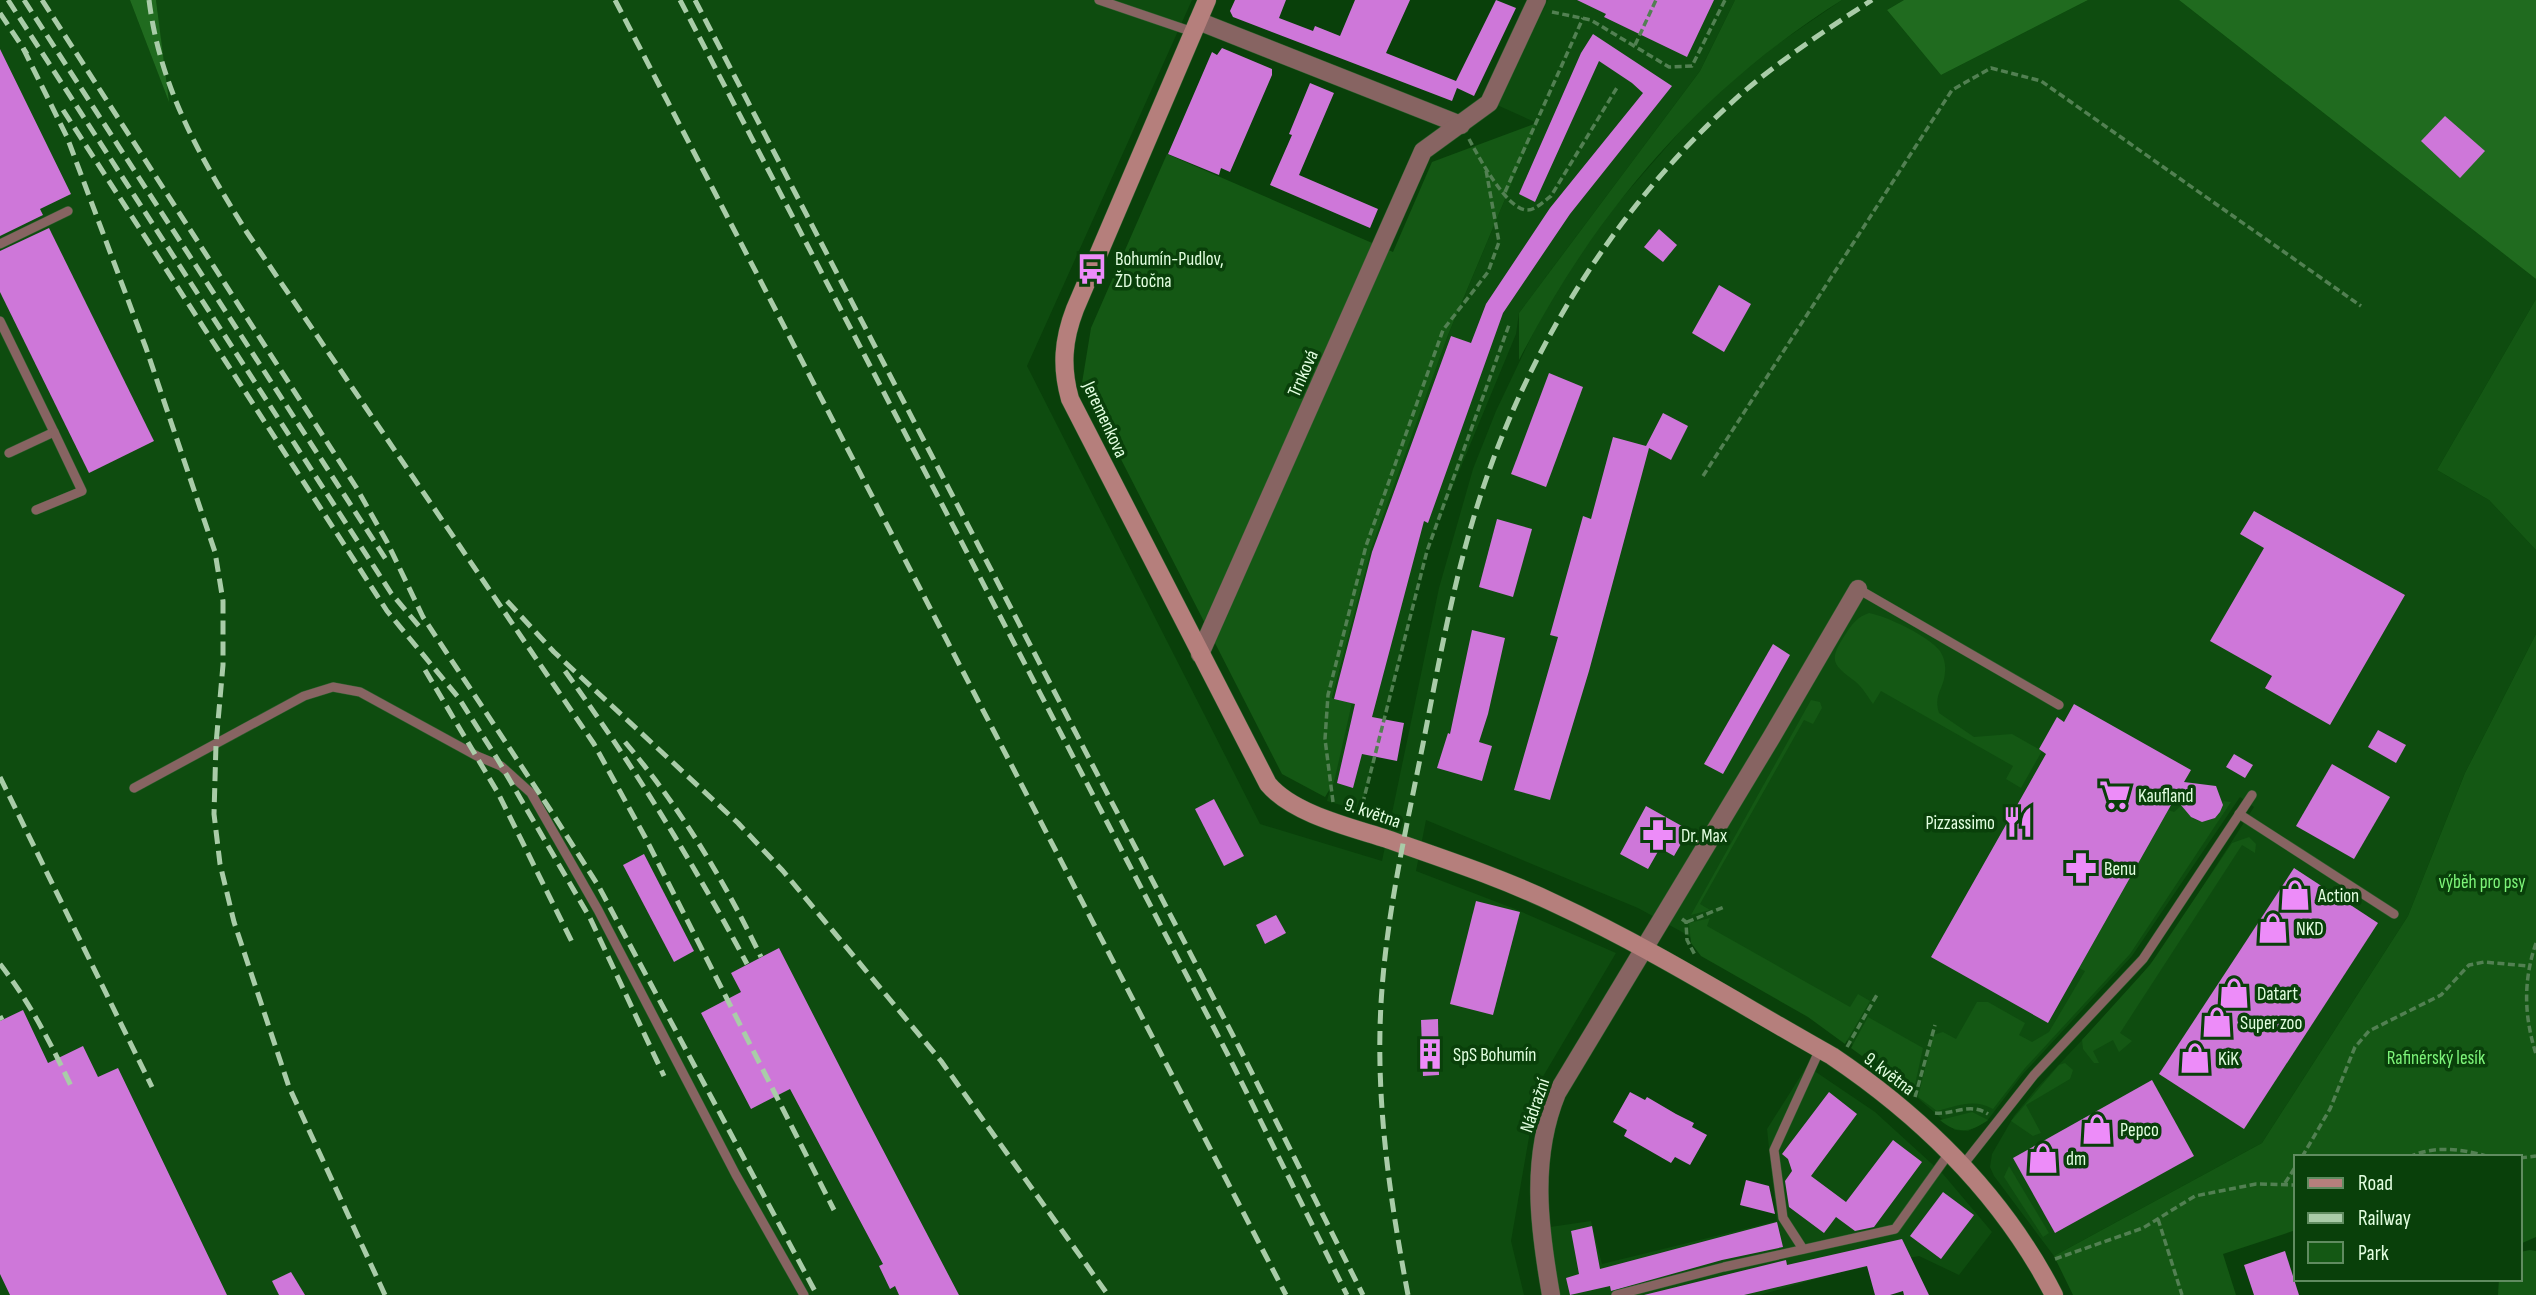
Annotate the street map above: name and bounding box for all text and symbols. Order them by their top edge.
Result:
place label: Bohumín-Pudlov, ŽD točna [1115,248,1224,293]
bus stop icon: Bohumín-Pudlov, ŽD točna [1075,252,1109,286]
street label: Trnková [1283,347,1324,401]
street label: Jeremenkova [1077,377,1132,461]
supermarket icon: Kaufland [2098,778,2132,812]
place label: Kaufland [2138,785,2193,808]
street label: 9. května [1341,793,1404,834]
restaurant icon: Pizzassimo [2001,805,2035,839]
place label: Pizzassimo [1925,812,1995,835]
pharmacy icon: Dr. Max [1641,818,1675,852]
place label: Dr. Max [1681,825,1727,848]
pharmacy icon: Benu [2064,851,2098,885]
place label: Benu [2104,858,2136,881]
park label: výběh pro psy [2438,871,2526,894]
shop icon: Action [2278,878,2312,912]
place label: Action [2317,885,2359,908]
shop icon: NKD [2256,911,2290,945]
place label: NKD [2296,918,2324,941]
shop icon: Datart [2217,976,2251,1010]
place label: Datart [2257,983,2298,1006]
shop icon: Super zoo [2200,1005,2234,1039]
place label: Super zoo [2240,1012,2302,1035]
building icon: SpS Bohumín [1413,1037,1447,1071]
shop icon: KiK [2178,1041,2212,1075]
place label: SpS Bohumín [1453,1044,1536,1067]
park label: Rafinérský lesík [2387,1047,2486,1070]
street label: 9. května [1859,1048,1919,1101]
place label: KiK [2218,1048,2239,1071]
street label: Nádražní [1515,1075,1556,1136]
shop icon: Pepco [2080,1112,2114,1146]
place label: Pepco [2120,1119,2159,1142]
shop icon: dm [2026,1141,2060,1175]
place label: dm [2066,1148,2086,1171]
legend [2294,1155,2522,1281]
text: Road [2358,1171,2393,1196]
text: Railway [2358,1206,2411,1231]
text: Park [2358,1241,2389,1266]

